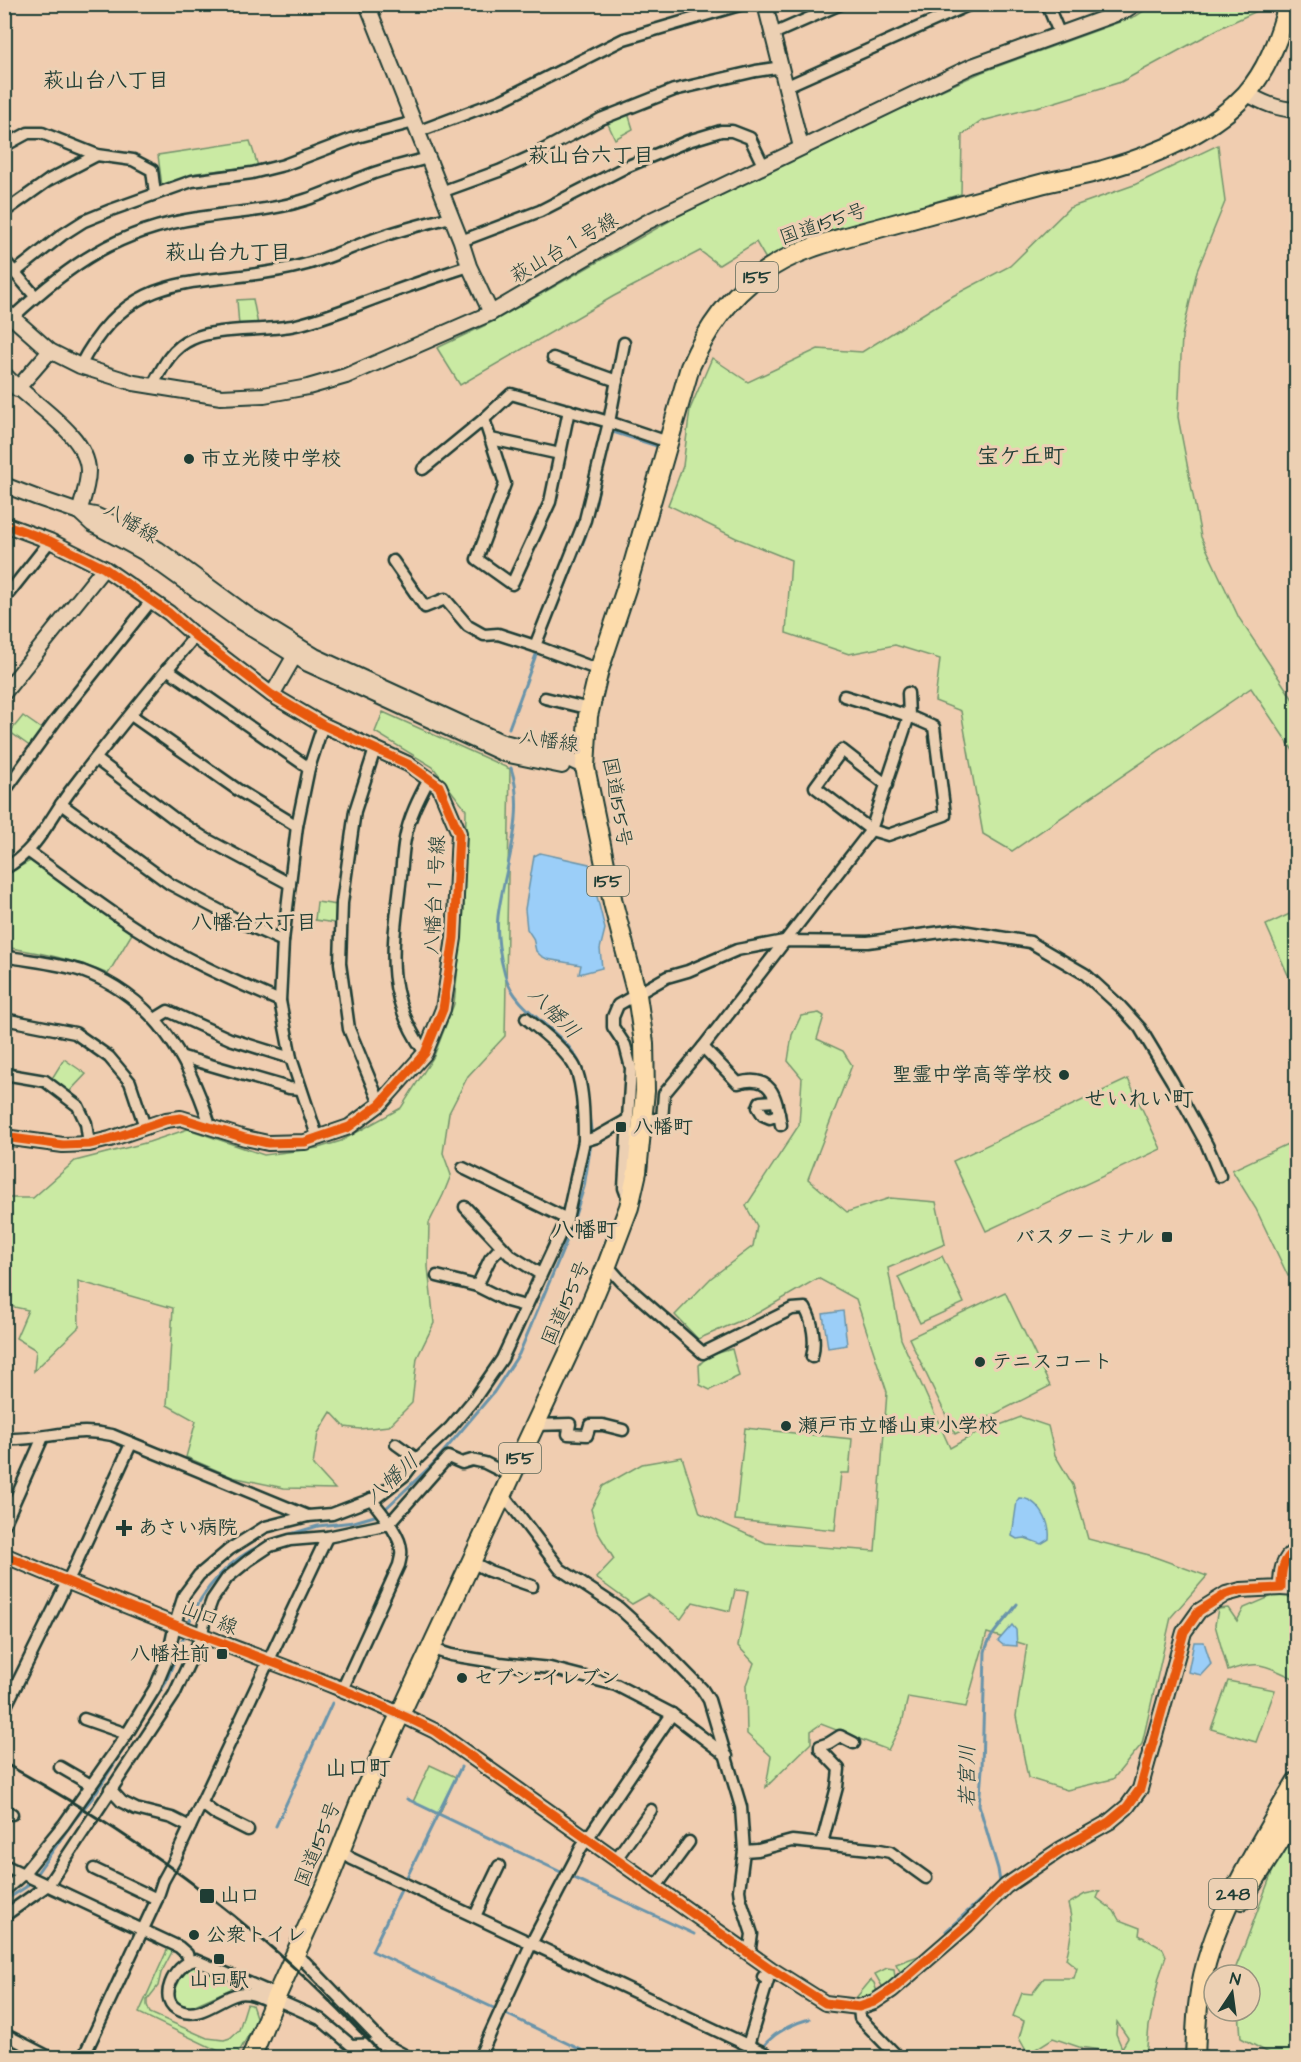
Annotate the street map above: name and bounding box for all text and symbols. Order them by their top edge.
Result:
district label: 萩山台八丁目 [43,66,169,95]
district label: 萩山台六丁目 [528,141,654,170]
street label: 国道155号 [775,196,871,252]
street label: 萩山台１号線 [505,206,623,290]
district label: 萩山台九丁目 [165,238,291,267]
road number: 155 [736,262,778,292]
district label: 宝ケ丘町 [977,441,1065,472]
place label: 市立光陵中学校 [201,445,341,473]
marker: 市立光陵中学校 [182,452,196,466]
street label: 八幡線 [98,496,164,550]
street label: 八幡線 [517,723,581,759]
street label: 国道155号 [595,755,639,849]
street label: 八幡台１号線 [418,834,452,956]
road number: 155 [587,866,629,896]
district label: 八幡台六丁目 [191,908,317,937]
water label: 八幡川 [521,980,587,1046]
place label: 聖霊中学高等学校 [892,1061,1052,1089]
marker: 聖霊中学高等学校 [1057,1068,1071,1082]
district label: せいれい町 [1084,1084,1194,1115]
place label: 八幡町 [633,1113,693,1141]
marker: 八幡町 [614,1120,628,1134]
district label: 八幡町 [552,1215,618,1246]
place label: バスターミナル [1015,1223,1155,1251]
marker: バスターミナル [1160,1230,1174,1244]
street label: 国道155号 [535,1256,597,1350]
place label: テニスコート [992,1348,1112,1376]
marker: テニスコート [973,1355,987,1369]
place label: 瀬戸市立幡山東小学校 [798,1412,998,1440]
marker: 瀬戸市立幡山東小学校 [779,1419,793,1433]
road number: 155 [499,1443,541,1473]
water label: 八幡川 [359,1447,425,1511]
place label: あさい病院 [138,1514,237,1542]
marker: あさい病院 [115,1519,133,1537]
street label: 山口線 [176,1594,242,1642]
place label: 八幡社前 [130,1640,210,1668]
marker: 八幡社前 [215,1647,229,1661]
place label: セブン-イレブン [474,1664,620,1692]
marker: セブン-イレブン [455,1671,469,1685]
water label: 若宮川 [953,1745,982,1808]
district label: 山口町 [325,1753,391,1784]
street label: 国道155号 [288,1797,348,1891]
road number: 248 [1209,1879,1257,1909]
place label: 山口 [220,1882,260,1910]
marker: 山口 [198,1887,216,1905]
place label: 公衆トイレ [206,1921,306,1949]
marker: 公衆トイレ [187,1928,201,1942]
marker: 山口駅 [212,1952,226,1966]
north arrow [1202,1963,1262,2023]
place label: 山口駅 [189,1966,249,1994]
text: N [1228,1968,1243,1991]

